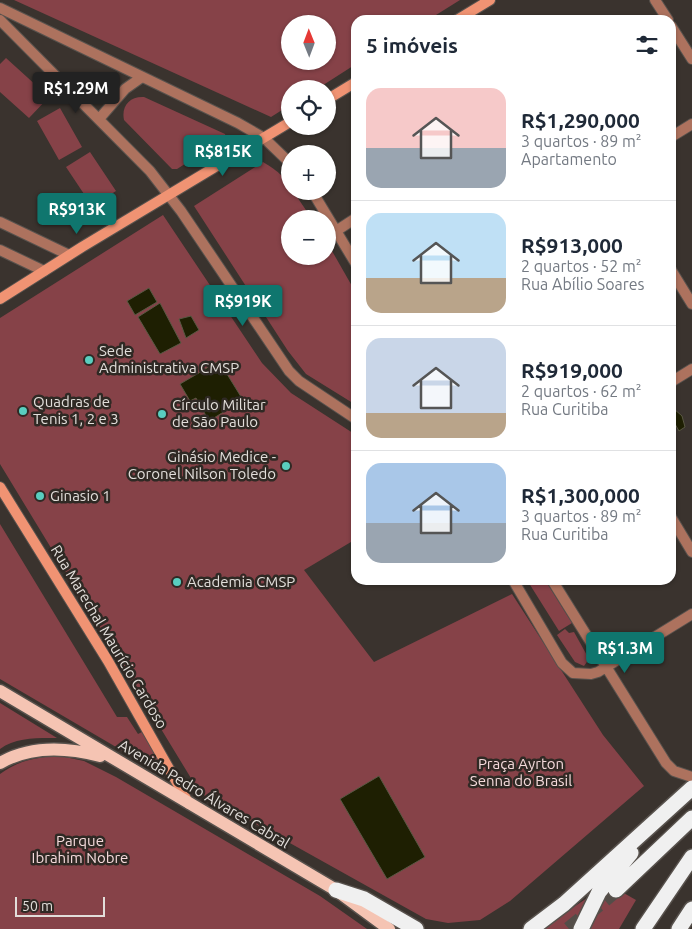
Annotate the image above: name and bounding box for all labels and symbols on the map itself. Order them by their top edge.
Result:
north arrow [281,15,336,70]
pin: R$1.29M [30,72,122,114]
pin: R$815K [182,134,264,177]
pin: R$913K [36,192,118,235]
pin: R$919K [202,284,284,327]
place label: Sede Administrativa CMSP [99,342,239,376]
marker: Sede Administrativa CMSP [83,354,95,366]
place label: Quadras de Tenis 1, 2 e 3 [33,393,119,427]
place label: Círculo Militar de São Paulo [172,396,266,430]
marker: Quadras de Tenis 1, 2 e 3 [17,405,29,417]
marker: Círculo Militar de São Paulo [156,408,168,420]
place label: Ginásio Medice - Coronel Nilson Toledo [128,448,276,482]
marker: Ginásio Medice - Coronel Nilson Toledo [280,460,292,472]
place label: Ginasio 1 [50,487,111,504]
marker: Ginasio 1 [34,490,46,502]
street label: Rua Marechal Maurício Cardoso [48,542,171,732]
place label: Academia CMSP [187,573,295,590]
marker: Academia CMSP [171,576,183,588]
pin: R$1.3M [584,632,666,674]
street label: Avenida Pedro Álvares Cabral [116,736,293,851]
park label: Praça Ayrton Senna do Brasil [470,755,572,789]
park label: Parque Ibrahim Nobre [32,832,128,866]
scale bar [15,894,105,917]

